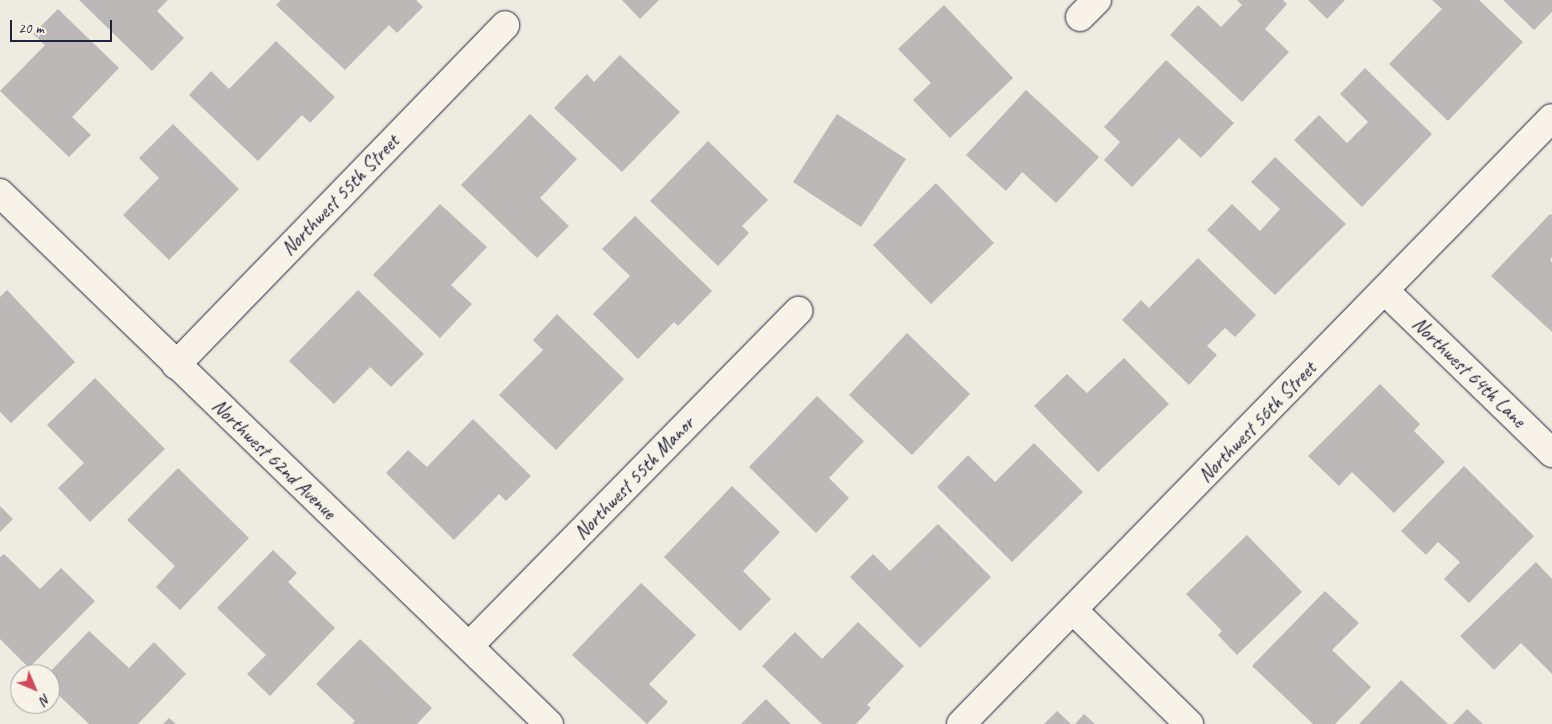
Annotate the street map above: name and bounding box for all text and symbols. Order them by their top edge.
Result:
scale bar [12,10,115,42]
text: 20 m [18,19,44,38]
street label: Northwest 55th Street [276,129,404,261]
street label: Northwest 64th Lane [1407,312,1531,432]
street label: Northwest 56th Street [1193,356,1321,488]
street label: Northwest 62nd Avenue [207,394,341,524]
street label: Northwest 55th Manor [569,411,699,545]
north arrow [10,664,60,714]
text: N [36,690,54,708]

